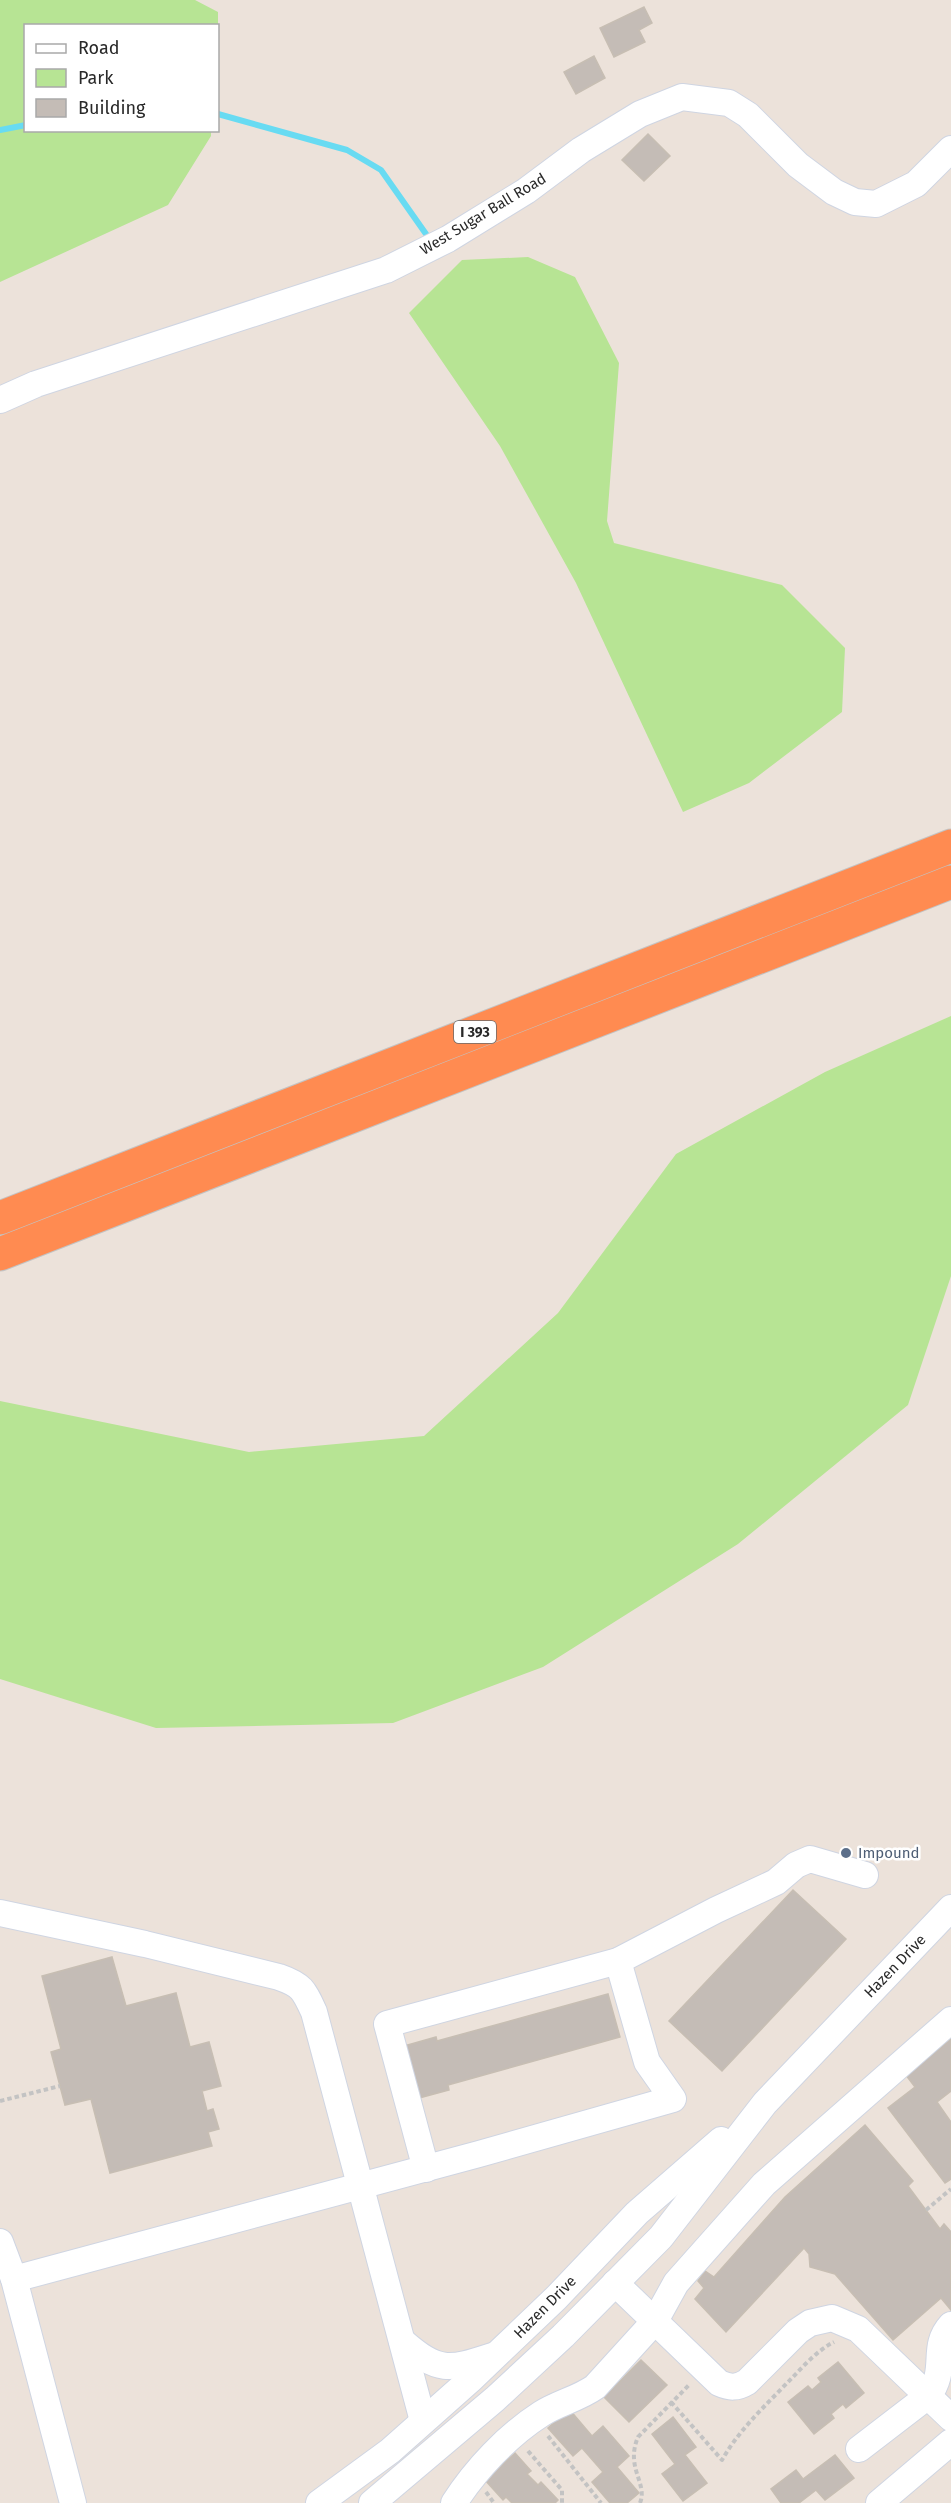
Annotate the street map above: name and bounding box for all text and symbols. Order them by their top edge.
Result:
legend [24,24,219,132]
text: Road [78,37,120,59]
text: Park [78,67,114,89]
text: Building [78,97,146,119]
street label: West Sugar Ball Road [417,169,549,259]
road number: I 393 [454,1021,496,1043]
place label: Impound [858,1844,919,1862]
marker: Impound [839,1846,853,1860]
street label: Hazen Drive [860,1931,930,2001]
street label: Hazen Drive [510,2272,580,2342]

